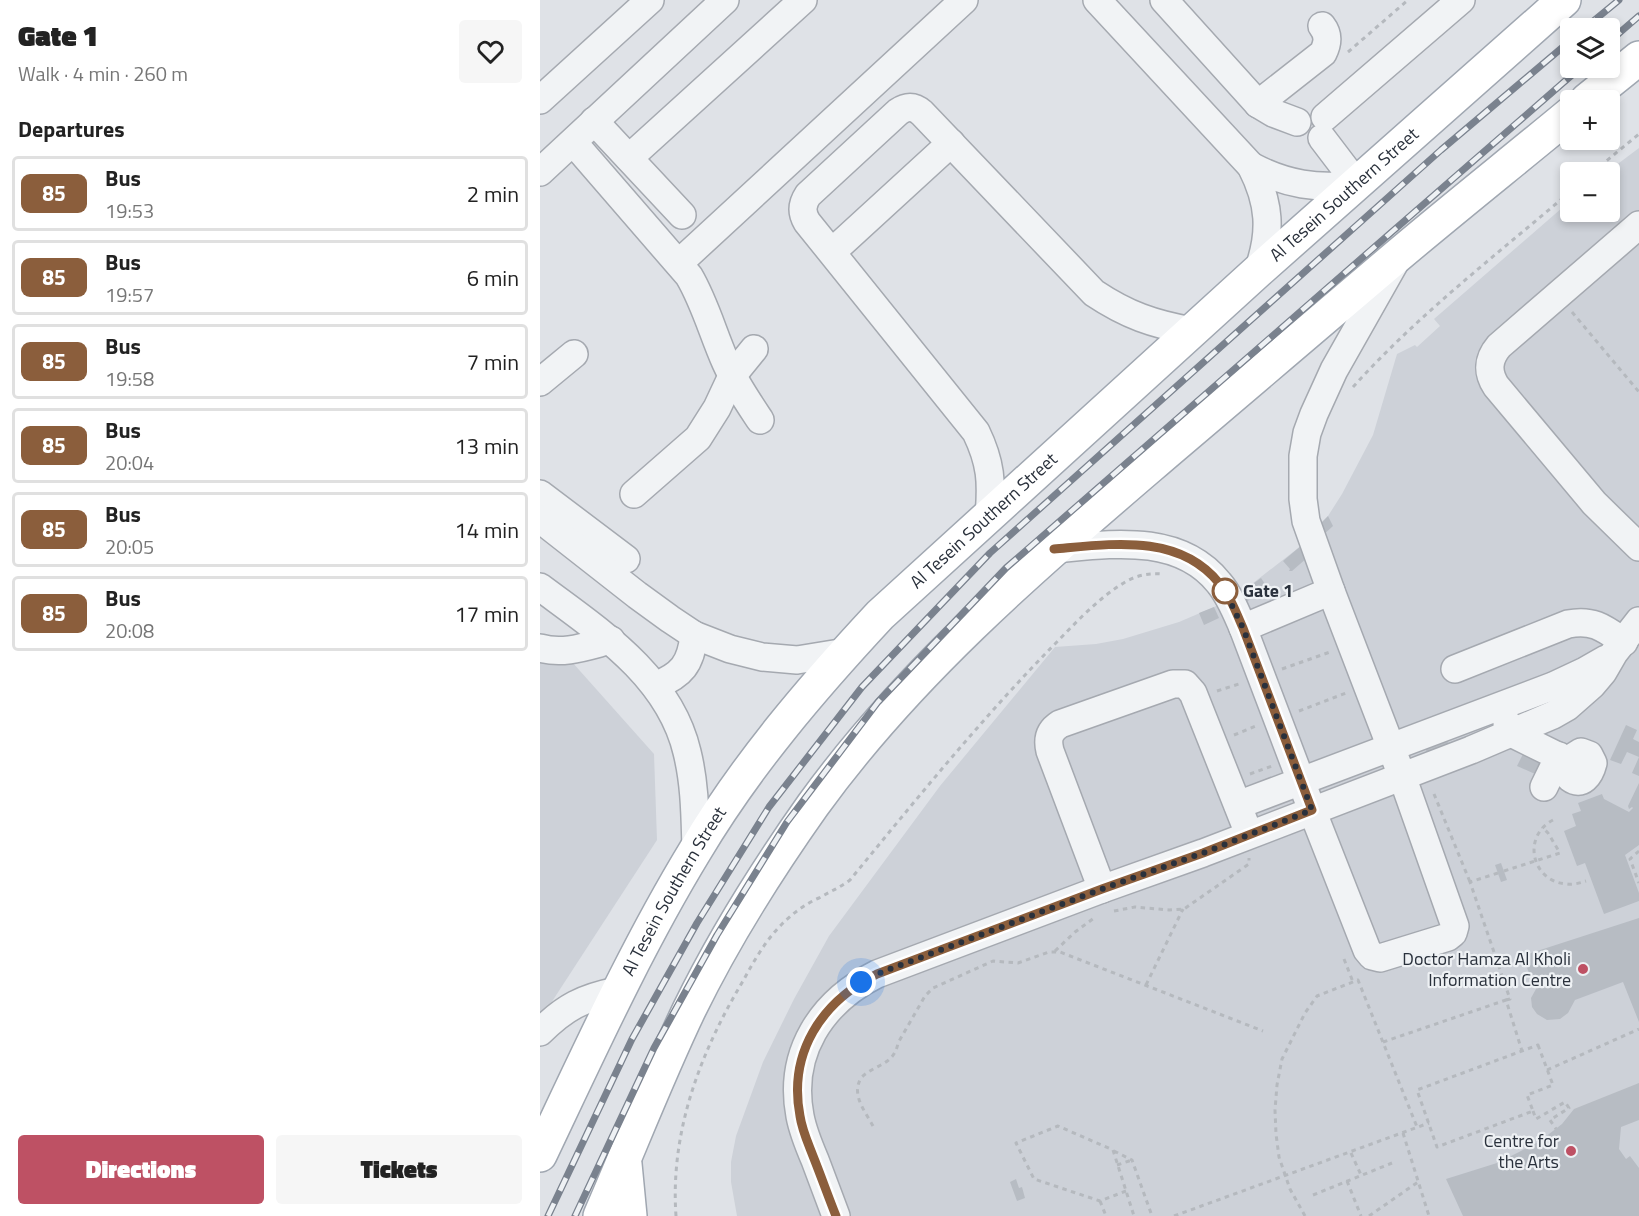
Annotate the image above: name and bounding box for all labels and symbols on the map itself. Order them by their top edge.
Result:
street label: Al Tesein Southern Street [1263,120,1425,268]
street label: Al Tesein Southern Street [904,446,1064,595]
place label: Gate 1 [1243,577,1293,604]
marker: Gate 1 [1212,578,1238,604]
street label: Al Tesein Southern Street [614,800,733,980]
place label: Doctor Hamza Al Kholi Information Centre [1402,945,1571,993]
marker: Doctor Hamza Al Kholi Information Centre [1576,962,1590,976]
your location [846,967,876,997]
place label: Centre for the Arts [1484,1127,1559,1175]
marker: Centre for the Arts [1564,1144,1578,1158]

